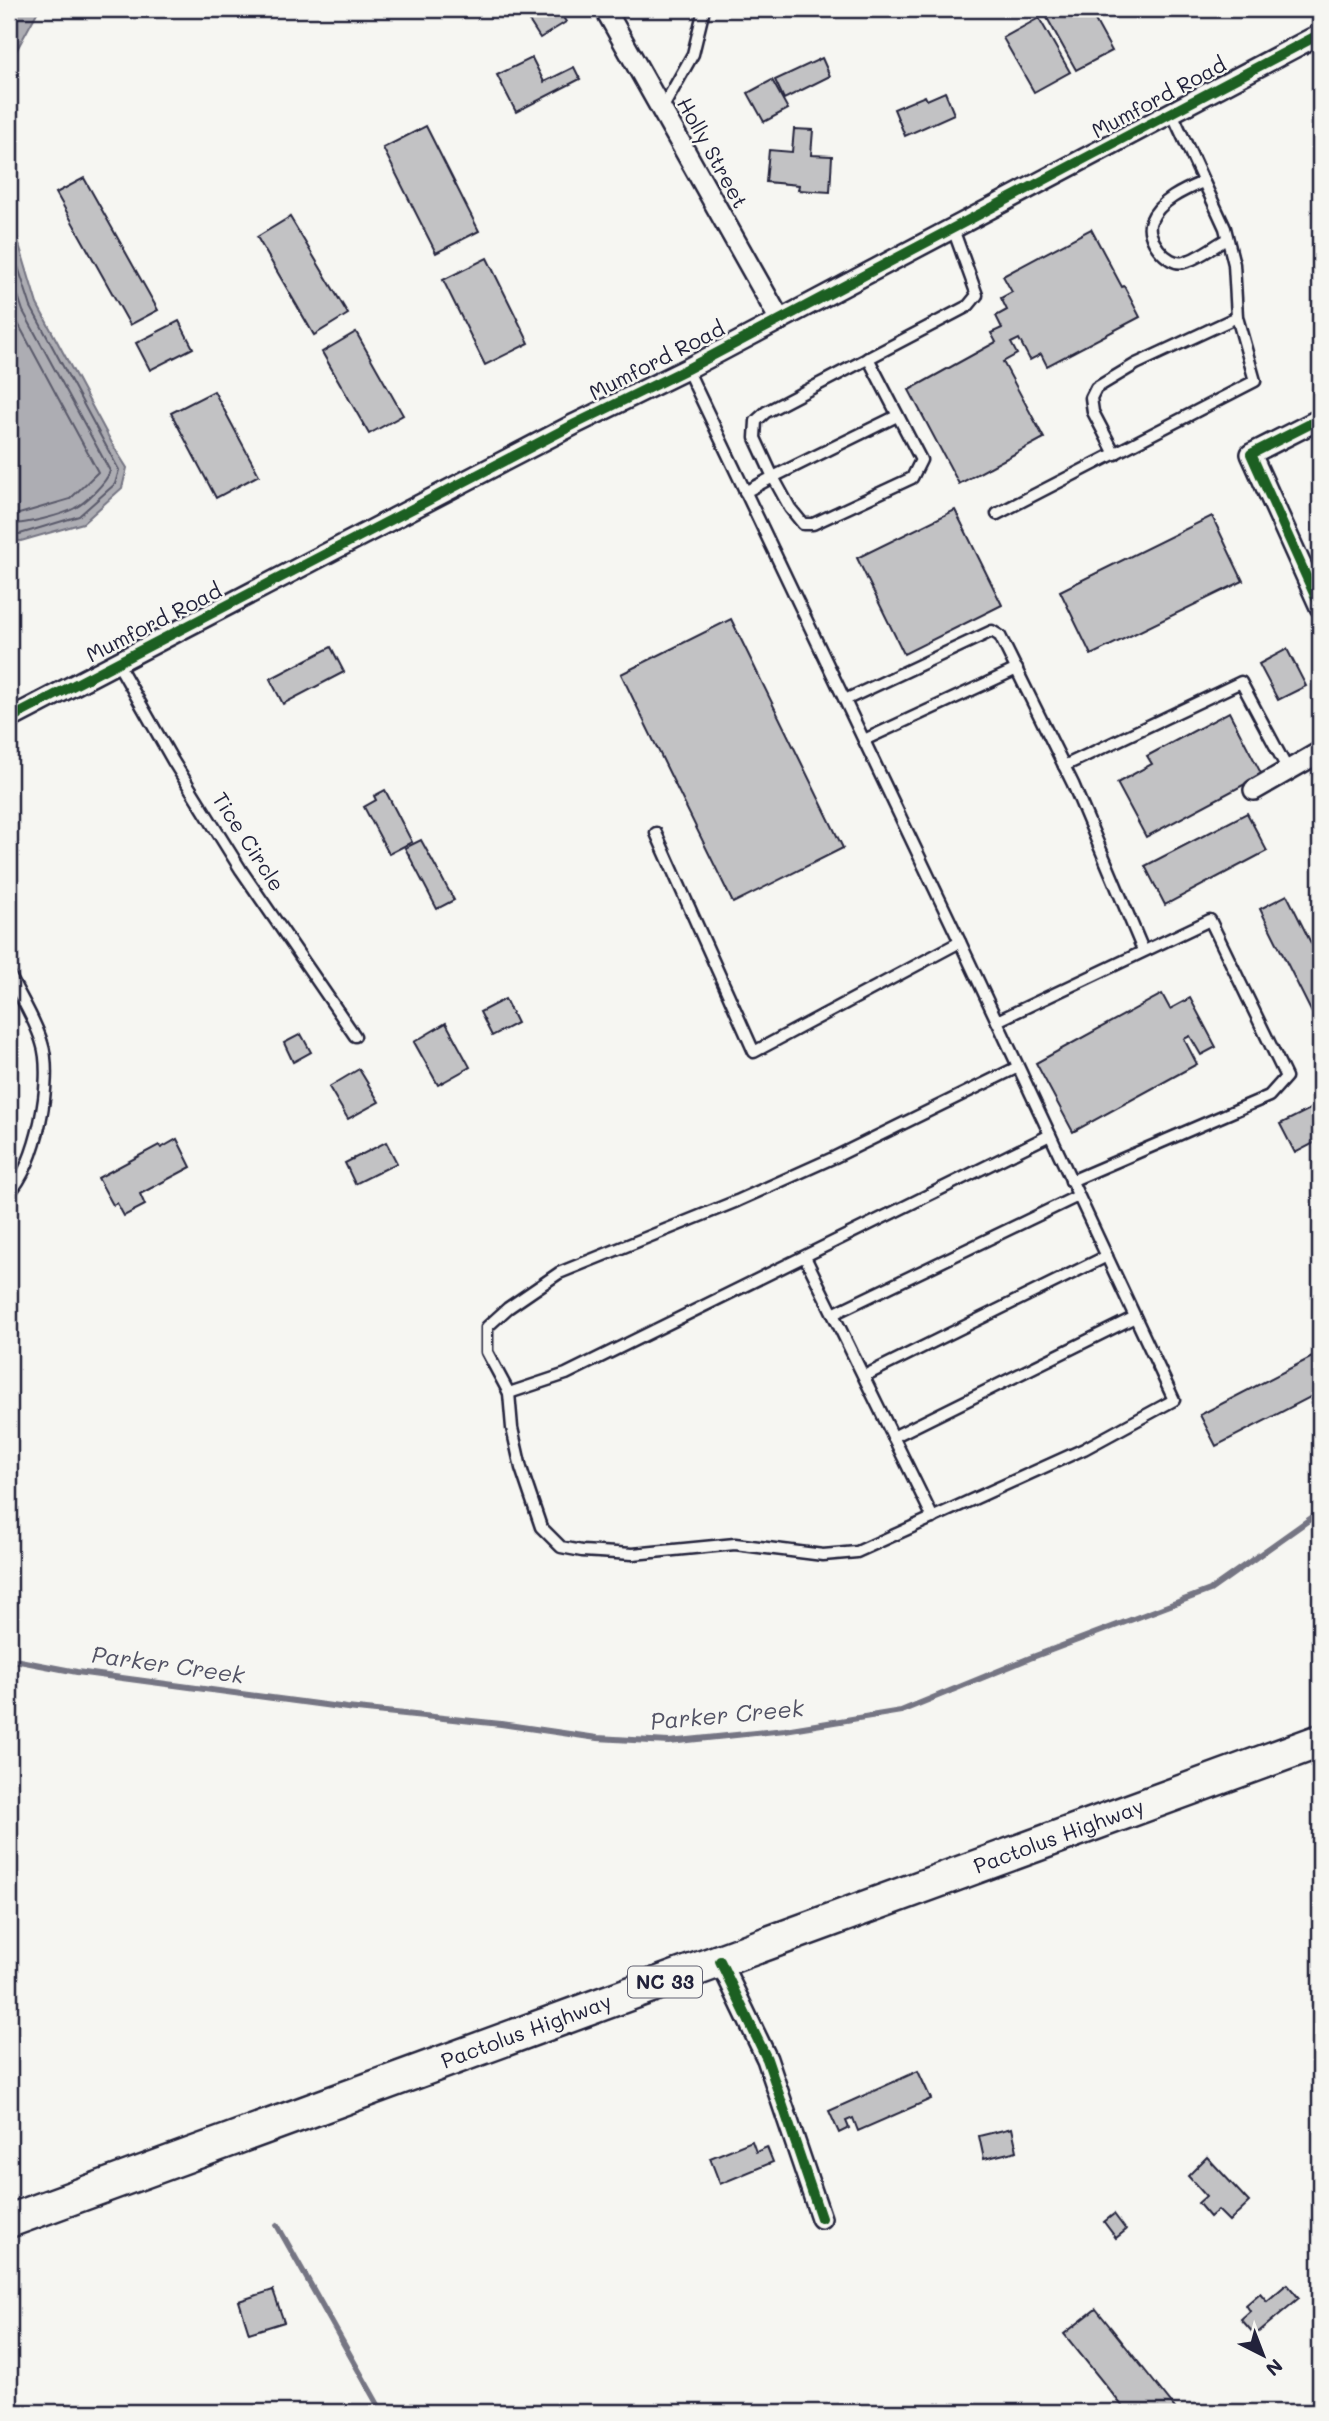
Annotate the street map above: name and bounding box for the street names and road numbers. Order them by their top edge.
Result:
street label: Mumford Road [1086,50,1230,143]
street label: Holly Street [672,92,755,212]
street label: Mumford Road [584,314,729,405]
street label: Mumford Road [81,576,226,667]
street label: Tice Circle [207,787,291,896]
street label: Pactolus Highway [969,1792,1147,1879]
road number: NC 33 [628,1966,702,1998]
street label: Pactolus Highway [437,1987,615,2074]

